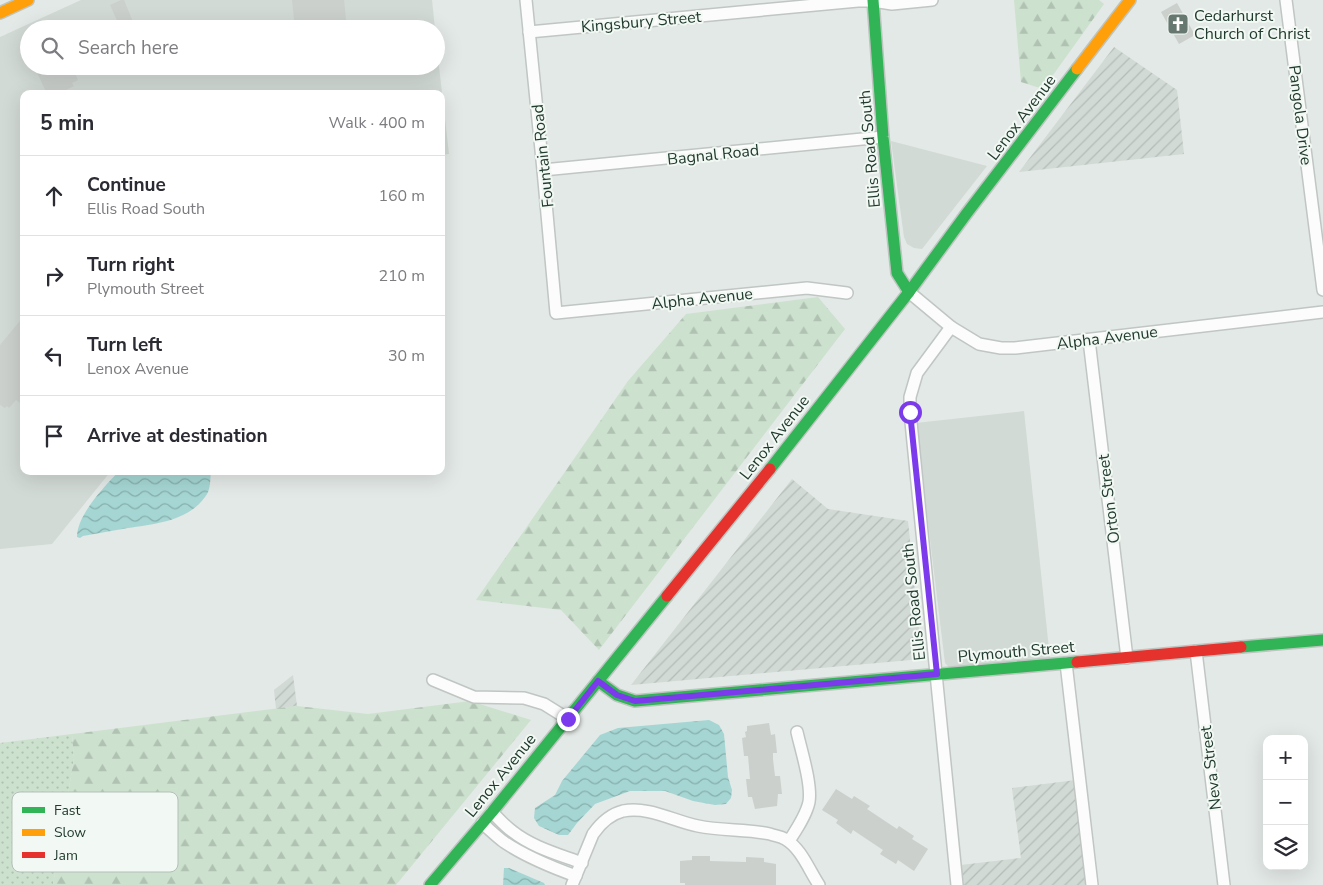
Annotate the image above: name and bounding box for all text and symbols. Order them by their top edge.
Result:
place label: Cedarhurst Church of Christ [1194,5,1310,45]
street label: Kingsbury Street [580,6,702,38]
church icon: Cedarhurst Church of Christ [1166,12,1190,36]
search box [20,20,445,75]
icon: search [38,34,66,62]
text: Search here [78,35,179,61]
street label: Pangola Drive [1283,64,1317,167]
street label: Lenox Avenue [982,70,1061,165]
street label: Ellis Road South [854,89,886,209]
street label: Fountain Road [527,103,559,209]
text: 5 min [40,109,94,137]
text: Walk · 400 m [329,112,425,134]
street label: Bagnal Road [666,139,760,171]
text: Continue [87,172,166,198]
icon: ahead [40,182,68,210]
text: 160 m [378,185,425,207]
text: Ellis Road South [87,198,205,220]
text: Turn right [87,252,174,278]
icon: right [40,262,68,290]
text: 210 m [378,265,425,287]
text: Plymouth Street [87,278,204,300]
street label: Alpha Avenue [650,283,754,315]
street label: Alpha Avenue [1055,321,1159,355]
text: Turn left [87,332,162,358]
icon: left [40,342,68,370]
text: 30 m [388,345,425,367]
text: Lenox Avenue [87,358,189,380]
street label: Lenox Avenue [735,391,815,485]
route start [899,401,922,424]
icon: arrive [40,422,68,450]
text: Arrive at destination [87,423,268,449]
street label: Orton Street [1093,453,1125,545]
street label: Ellis Road South [897,542,931,662]
street label: Plymouth Street [957,636,1076,668]
route end [557,708,580,731]
street label: Neva Street [1195,724,1227,811]
street label: Lenox Avenue [460,729,541,822]
map controls [1263,735,1308,870]
button: + [1263,735,1308,780]
button: − [1263,780,1308,825]
legend [12,792,178,872]
text: Fast [54,801,80,820]
text: Slow [54,823,86,842]
button: layers [1263,825,1308,870]
text: Jam [53,846,78,865]

